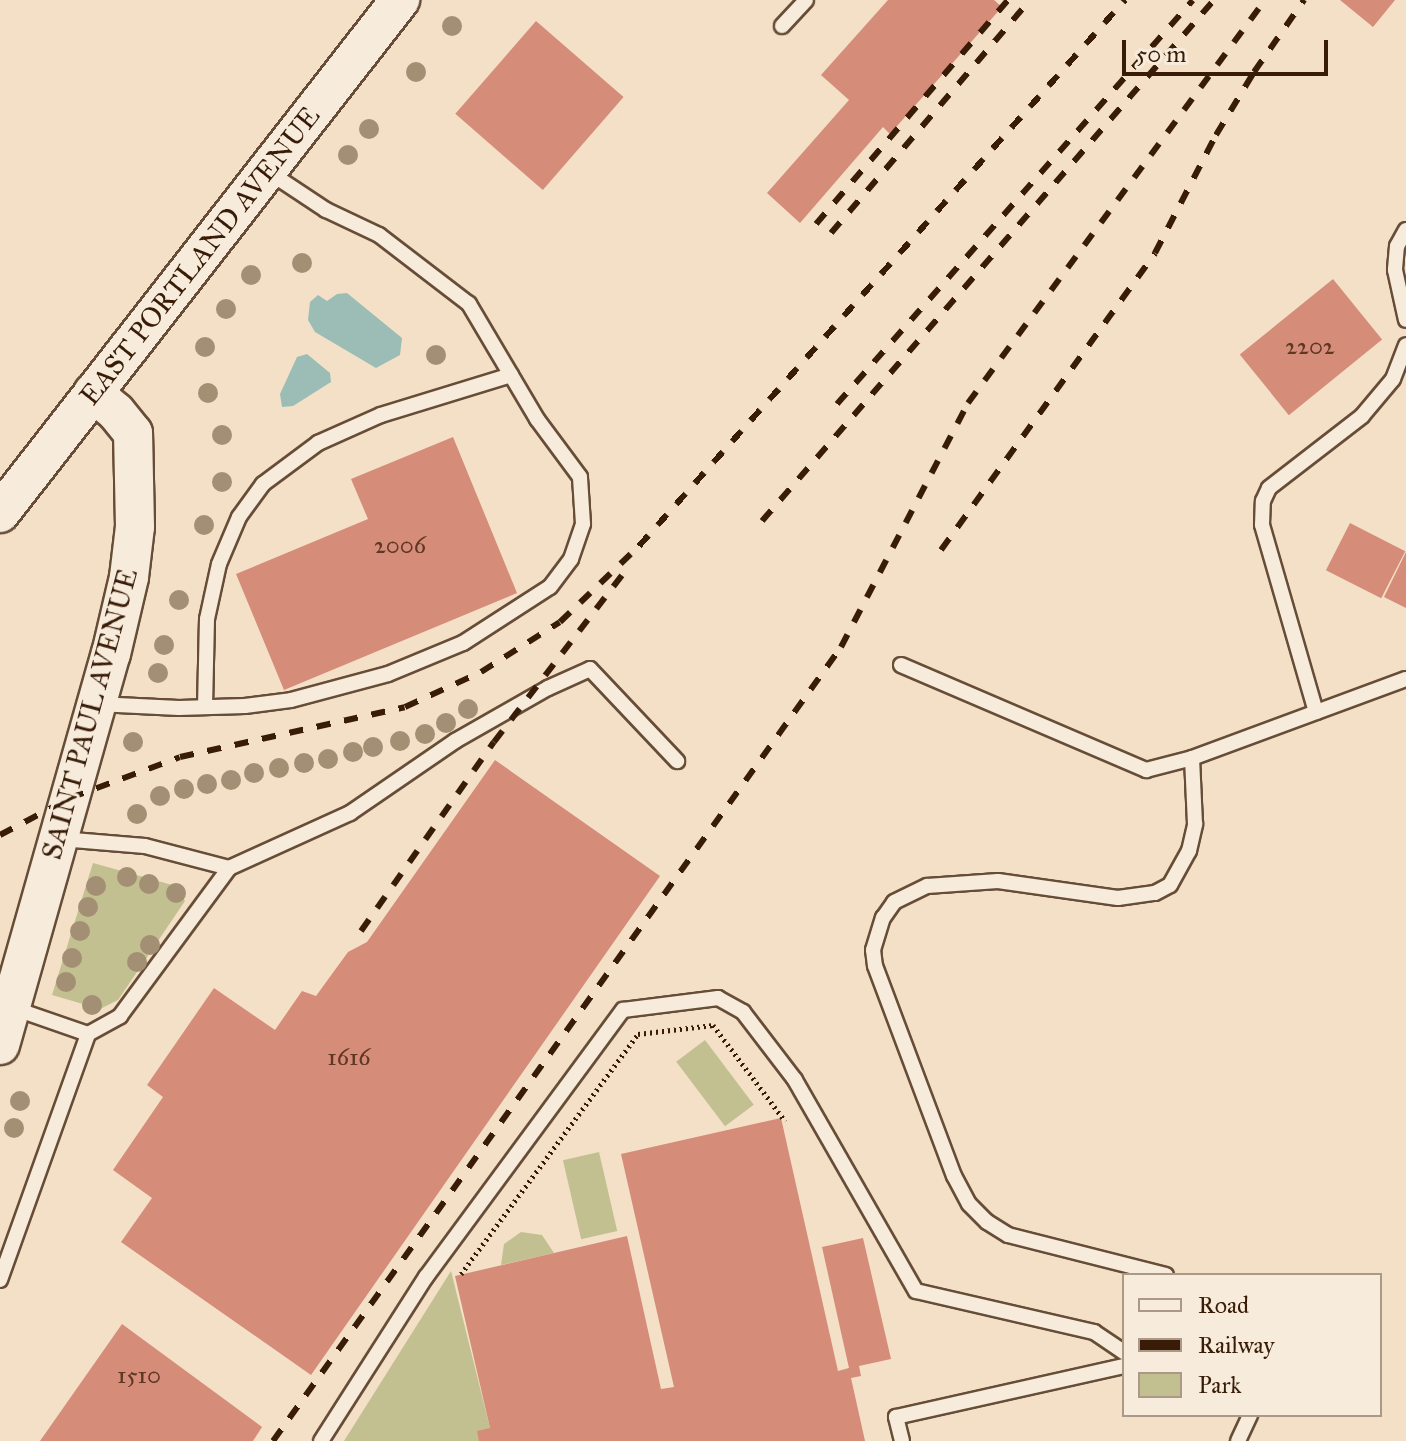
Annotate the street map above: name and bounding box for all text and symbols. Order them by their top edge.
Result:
scale bar [1126,24,1332,74]
text: 50 m [1136,39,1186,69]
street label: EAST PORTLAND AVENUE [73,100,327,412]
house number: 2202 [1285,333,1335,361]
house number: 2006 [374,532,426,560]
street label: SAINT PAUL AVENUE [35,565,145,863]
house number: 1616 [327,1044,371,1072]
legend [1122,1273,1382,1417]
text: Road [1198,1290,1249,1320]
text: Railway [1198,1330,1275,1360]
house number: 1510 [117,1362,161,1390]
text: Park [1198,1370,1241,1400]

